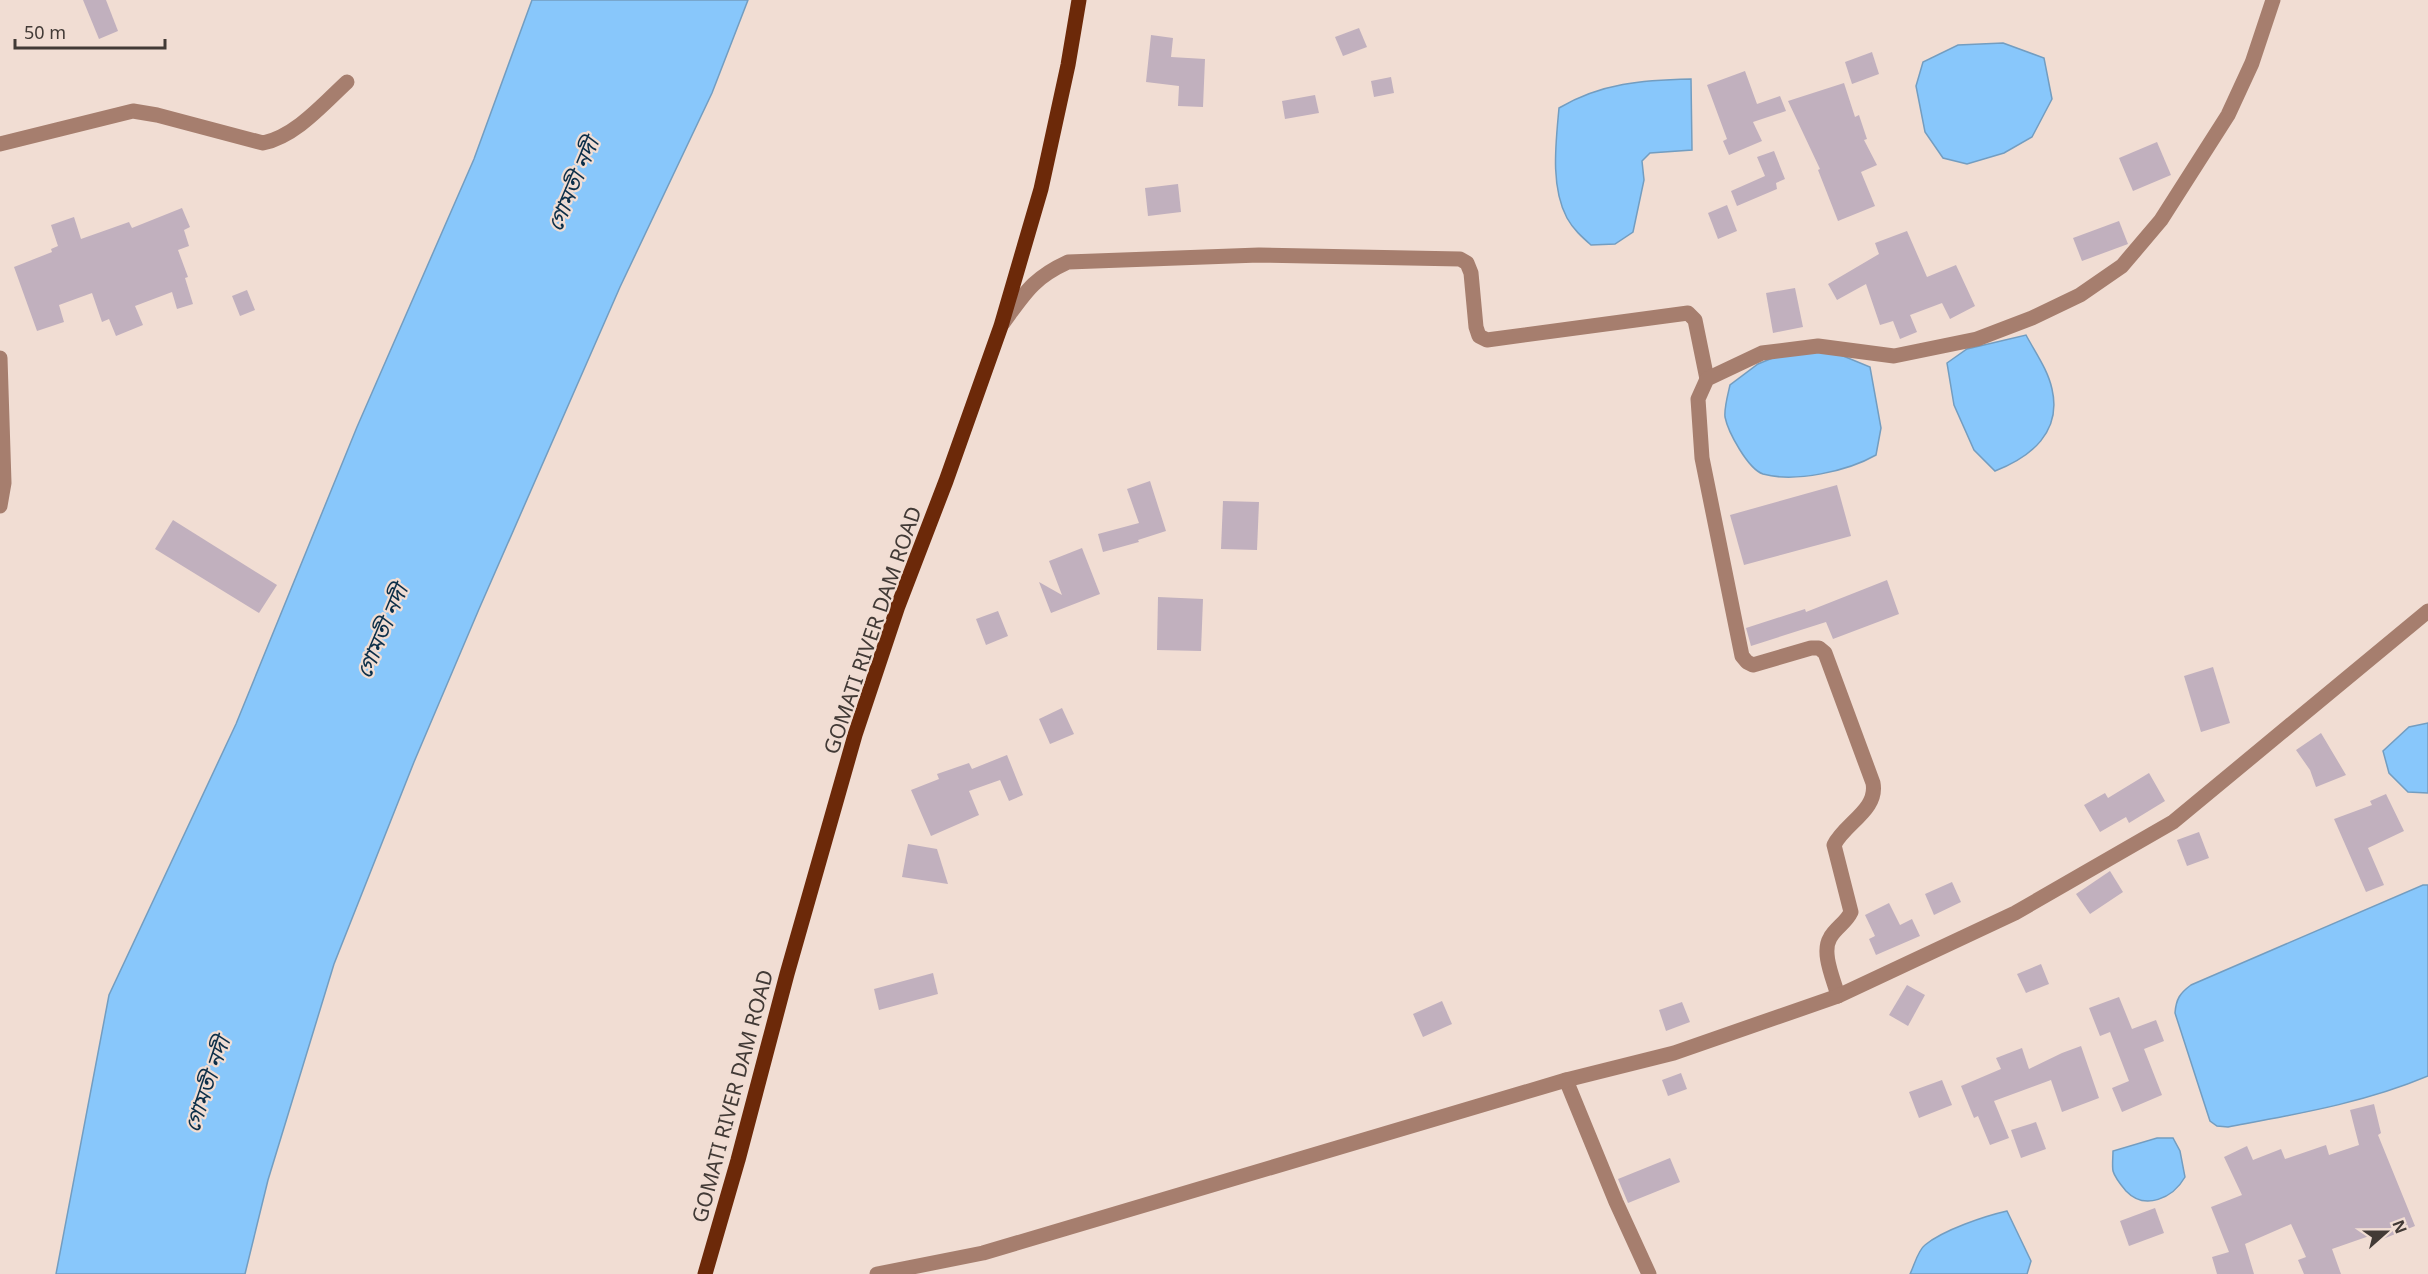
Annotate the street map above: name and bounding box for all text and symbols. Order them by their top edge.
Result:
scale bar [15,12,165,50]
text: 50 m [24,20,66,44]
water label: গোমতী নদী [539,129,607,235]
street label: GOMATI RIVER DAM ROAD [816,502,928,758]
water label: গোমতী নদী [348,576,416,682]
street label: GOMATI RIVER DAM ROAD [685,967,779,1225]
water label: গোমতী নদী [176,1028,238,1136]
north arrow [2356,1202,2416,1262]
text: N [2387,1217,2413,1237]

